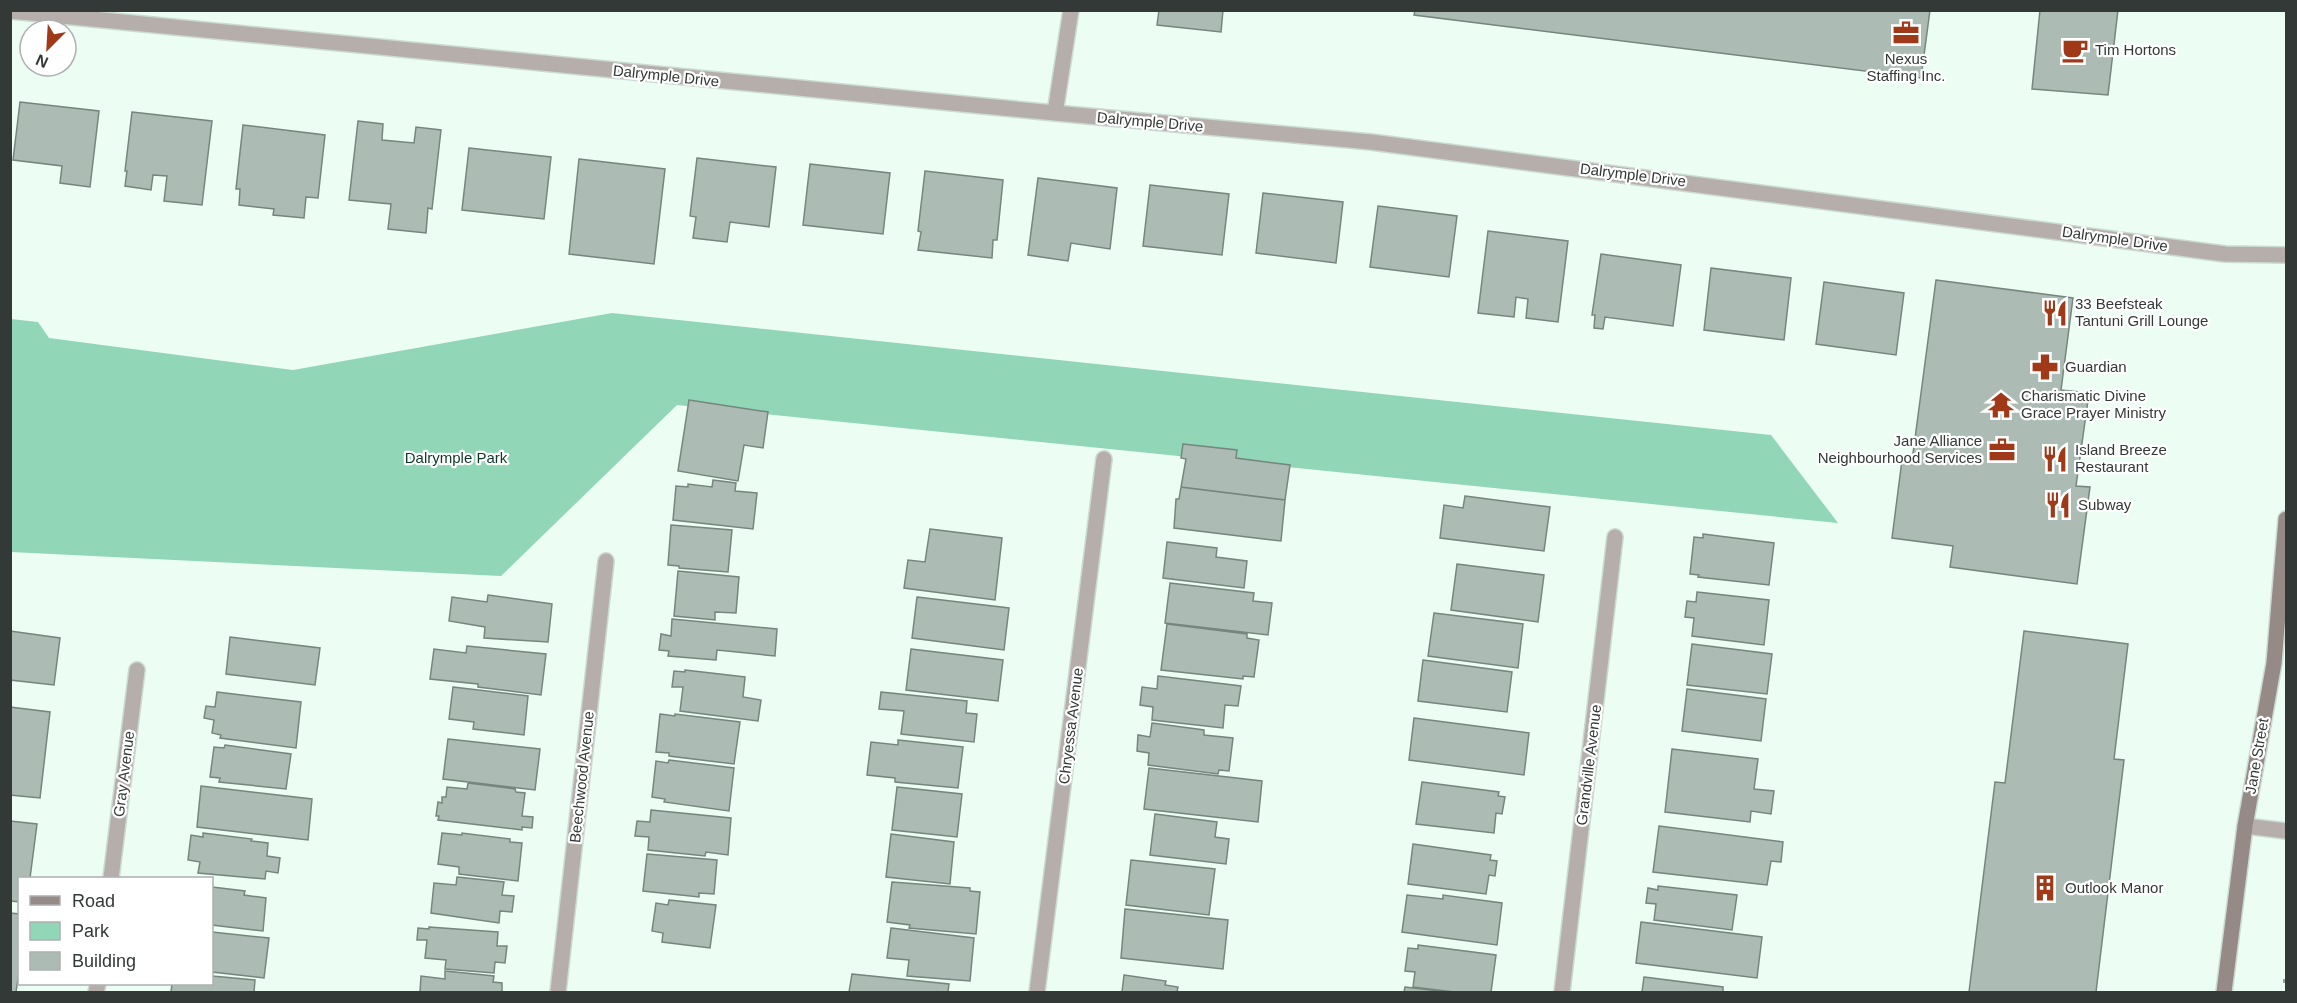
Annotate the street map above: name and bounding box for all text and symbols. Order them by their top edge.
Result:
north arrow [18,18,78,78]
office icon: Nexus Staffing Inc. [1891,18,1921,48]
cafe icon: Tim Hortons [2060,35,2090,65]
place label: Tim Hortons [2095,41,2176,58]
place label: Nexus Staffing Inc. [1867,50,1945,84]
text: N [33,51,51,71]
street label: Dalrymple Drive [612,61,720,90]
street label: Dalrymple Drive [1096,108,1204,135]
street label: Dalrymple Drive [1579,160,1687,189]
street label: Dalrymple Drive [2061,223,2169,254]
place label: 33 Beefsteak Tantuni Grill Lounge [2075,295,2208,329]
restaurant icon: 33 Beefsteak Tantuni Grill Lounge [2040,298,2070,328]
pharmacy icon: Guardian [2030,352,2060,382]
place label: Guardian [2065,358,2127,375]
place label: Charismatic Divine Grace Prayer Ministry [2021,387,2167,421]
temple icon: Charismatic Divine Grace Prayer Ministry [1986,390,2016,420]
place label: Jane Alliance Neighbourhood Services [1818,432,1982,466]
office icon: Jane Alliance Neighbourhood Services [1987,435,2017,465]
place label: Island Breeze Restaurant [2075,441,2167,475]
restaurant icon: Island Breeze Restaurant [2040,444,2070,474]
park label: Dalrymple Park [405,449,508,466]
restaurant icon: Subway [2043,490,2073,520]
place label: Subway [2078,496,2132,513]
street label: Chryessa Avenue [1055,667,1086,785]
street label: Grandville Avenue [1573,704,1604,826]
street label: Beechwood Avenue [566,710,597,844]
street label: Jane Street [2241,716,2272,795]
street label: Gray Avenue [110,730,137,818]
building icon: Outlook Manor [2030,873,2060,903]
legend [18,877,213,985]
place label: Outlook Manor [2065,879,2163,896]
text: Road [72,891,115,911]
text: Park [72,921,110,941]
text: Building [72,951,136,971]

